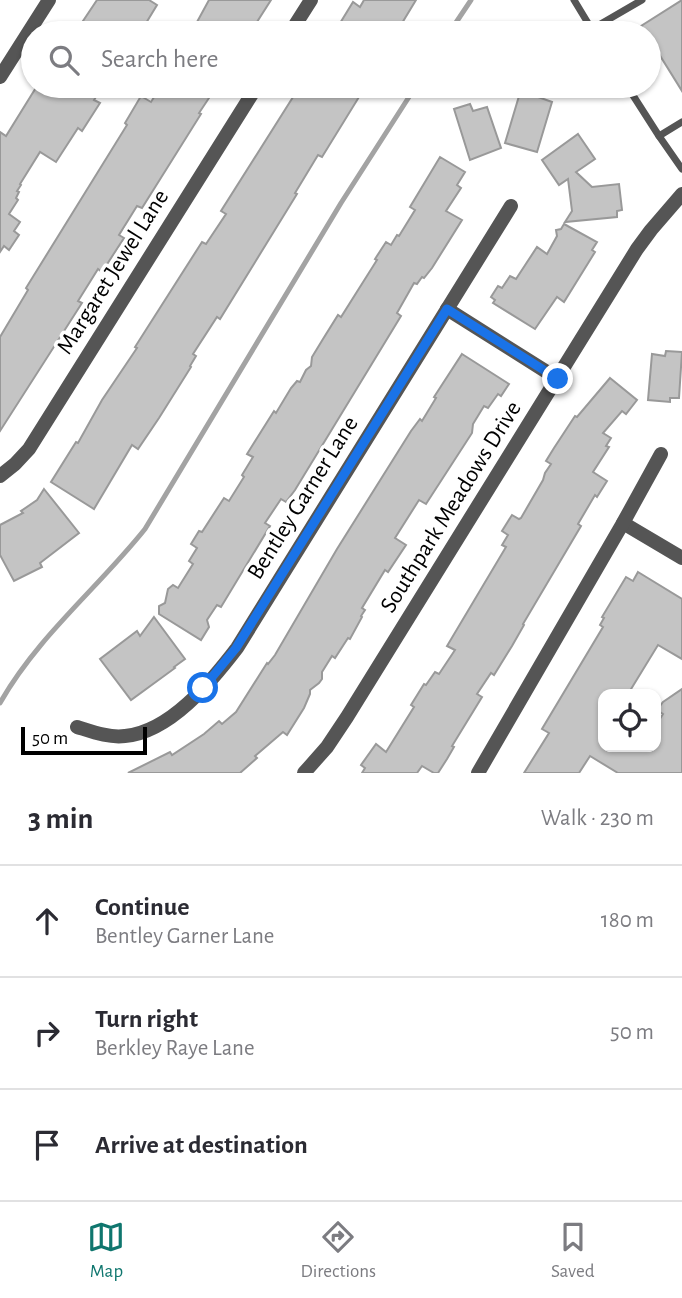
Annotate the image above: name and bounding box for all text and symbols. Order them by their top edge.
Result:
search box [21,21,661,98]
icon: search [45,41,83,79]
text: Search here [101,46,219,72]
street label: Margaret Jewel Lane [53,185,173,359]
route end [542,363,573,394]
street label: Southpark Meadows Drive [376,397,526,617]
street label: Bentley Garner Lane [243,412,363,584]
route start [187,672,218,703]
map controls [598,689,661,752]
button: locate [598,689,661,752]
scale bar [21,724,147,756]
text: 50 m [32,729,68,748]
text: 3 min [28,804,93,834]
text: Walk · 230 m [541,807,654,830]
text: Continue [95,894,190,920]
icon: ahead [28,902,66,940]
text: 180 m [601,909,654,932]
text: Bentley Garner Lane [95,925,274,948]
text: Turn right [95,1006,198,1032]
icon: right [28,1014,66,1052]
text: 50 m [610,1021,654,1044]
text: Berkley Raye Lane [95,1037,255,1060]
icon: arrive [28,1126,66,1164]
text: Arrive at destination [95,1132,308,1158]
tab: Map [87,1218,125,1283]
tab: Directions [300,1218,376,1283]
tab: Saved [551,1218,595,1283]

